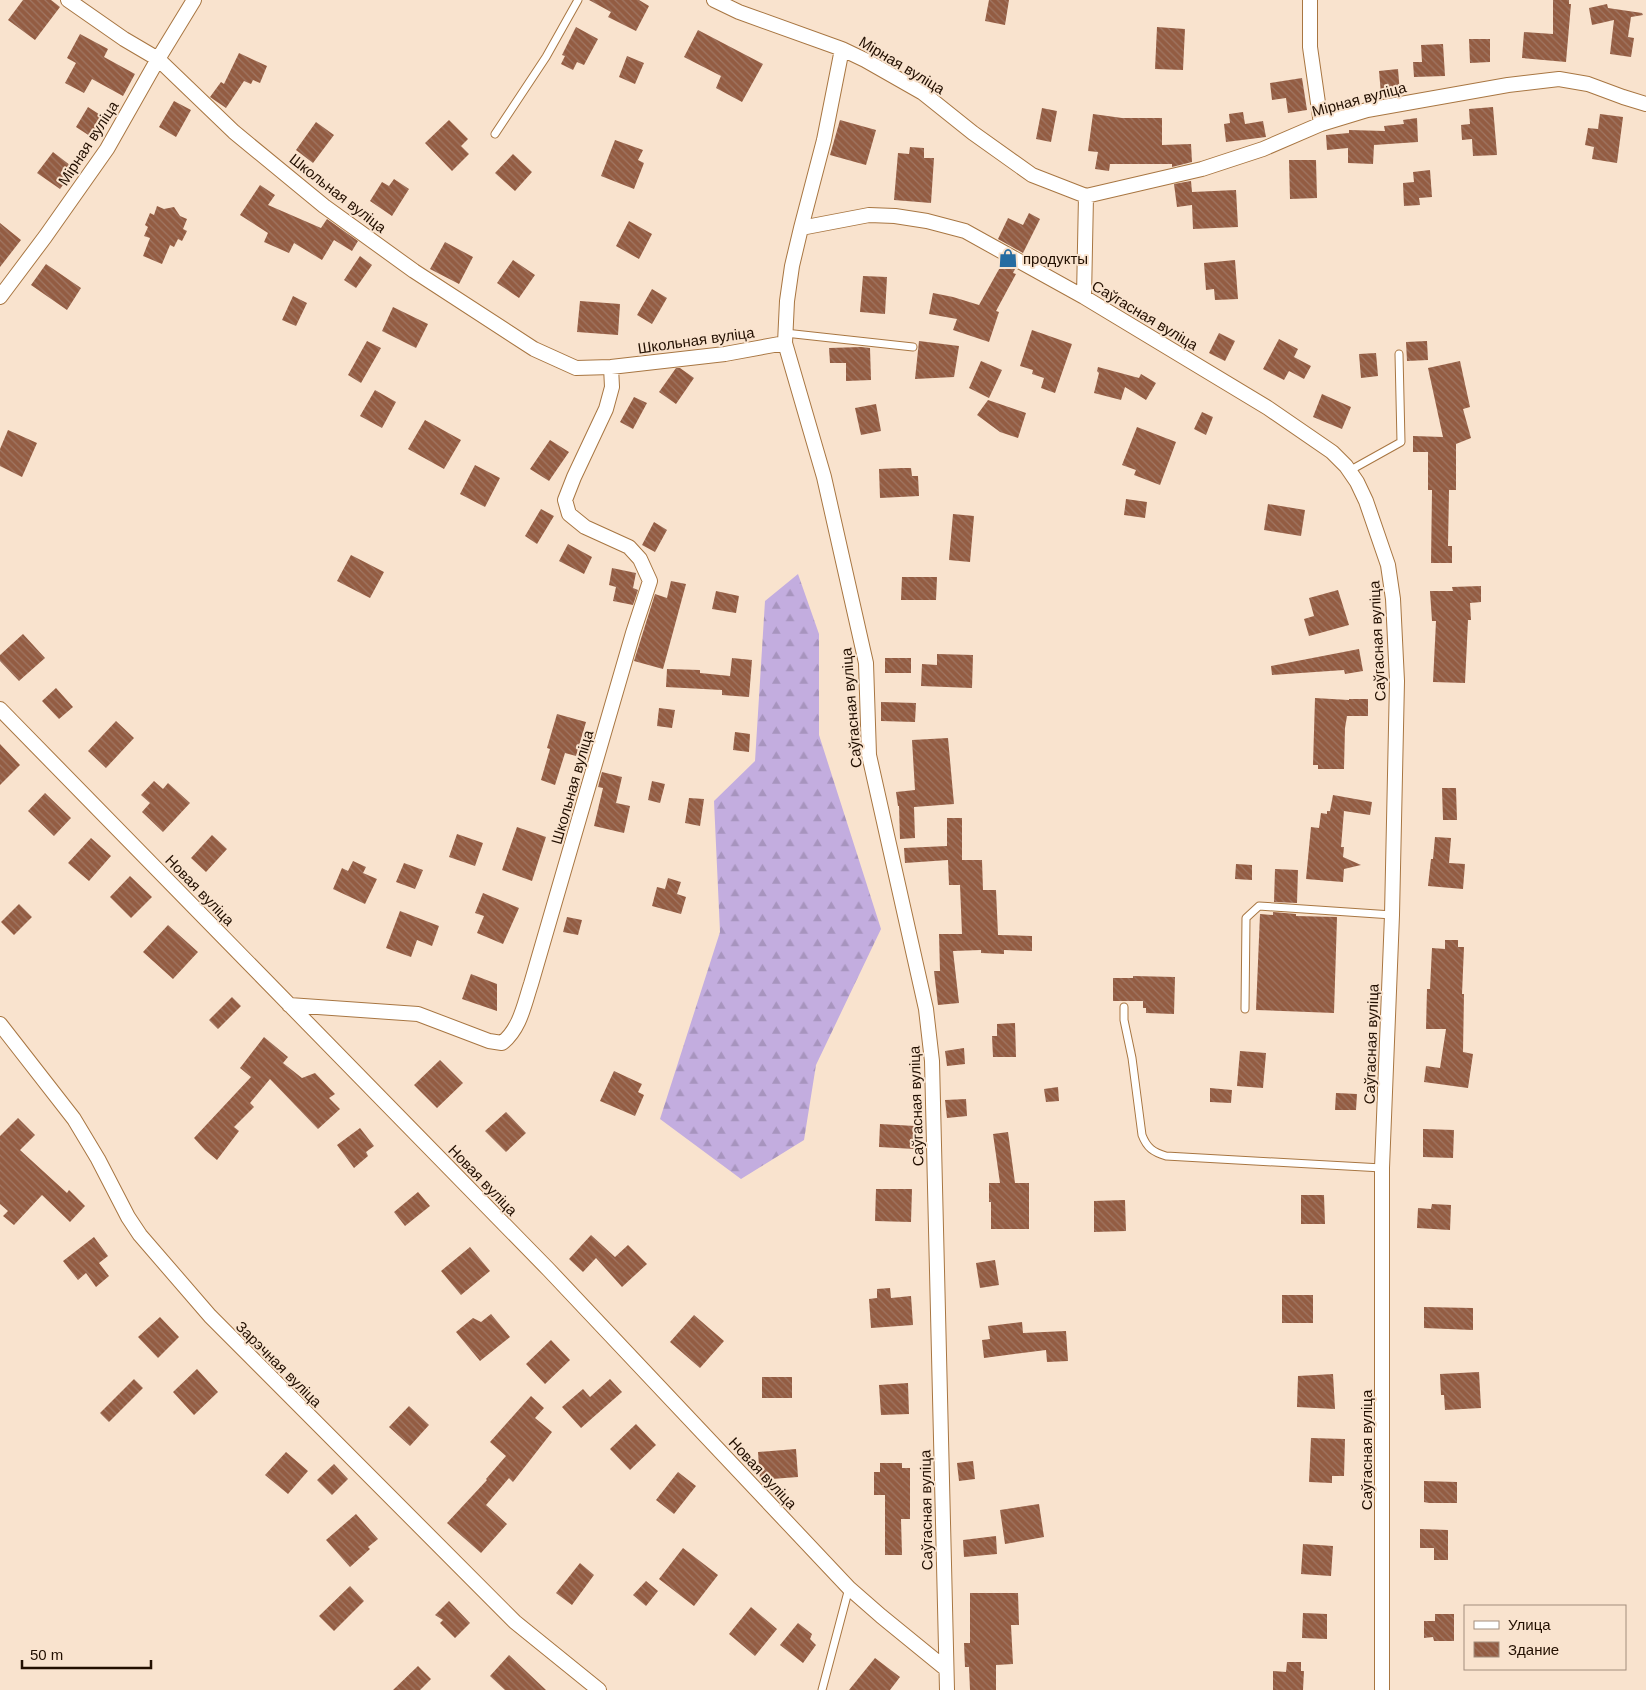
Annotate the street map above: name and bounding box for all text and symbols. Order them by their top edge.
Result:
street label: Мірная вуліца [856,33,948,98]
street label: Мірная вуліца [1310,78,1409,120]
street label: Мірная вуліца [54,97,122,188]
street label: Школьная вуліца [286,150,390,236]
shop icon: продукты [997,247,1019,269]
place label: продукты [1023,250,1088,267]
street label: Саўгасная вуліца [1089,277,1202,354]
street label: Школьная вуліца [636,323,756,357]
street label: Саўгасная вуліца [1365,580,1389,702]
street label: Саўгасная вуліца [837,647,865,769]
street label: Школьная вуліца [548,727,597,846]
street label: Новая вуліца [162,851,238,929]
street label: Саўгасная вуліца [1360,983,1382,1105]
street label: Саўгасная вуліца [905,1045,927,1167]
street label: Новая вуліца [445,1141,521,1219]
street label: Зарэчная вуліца [233,1318,326,1411]
street label: Саўгасная вуліца [1358,1389,1375,1510]
street label: Новая вуліца [726,1434,801,1513]
street label: Саўгасная вуліца [916,1449,936,1570]
legend [1464,1605,1626,1670]
text: Улица [1508,1616,1551,1633]
scale bar [22,1638,151,1670]
text: Здание [1508,1641,1559,1658]
text: 50 m [30,1646,63,1663]

